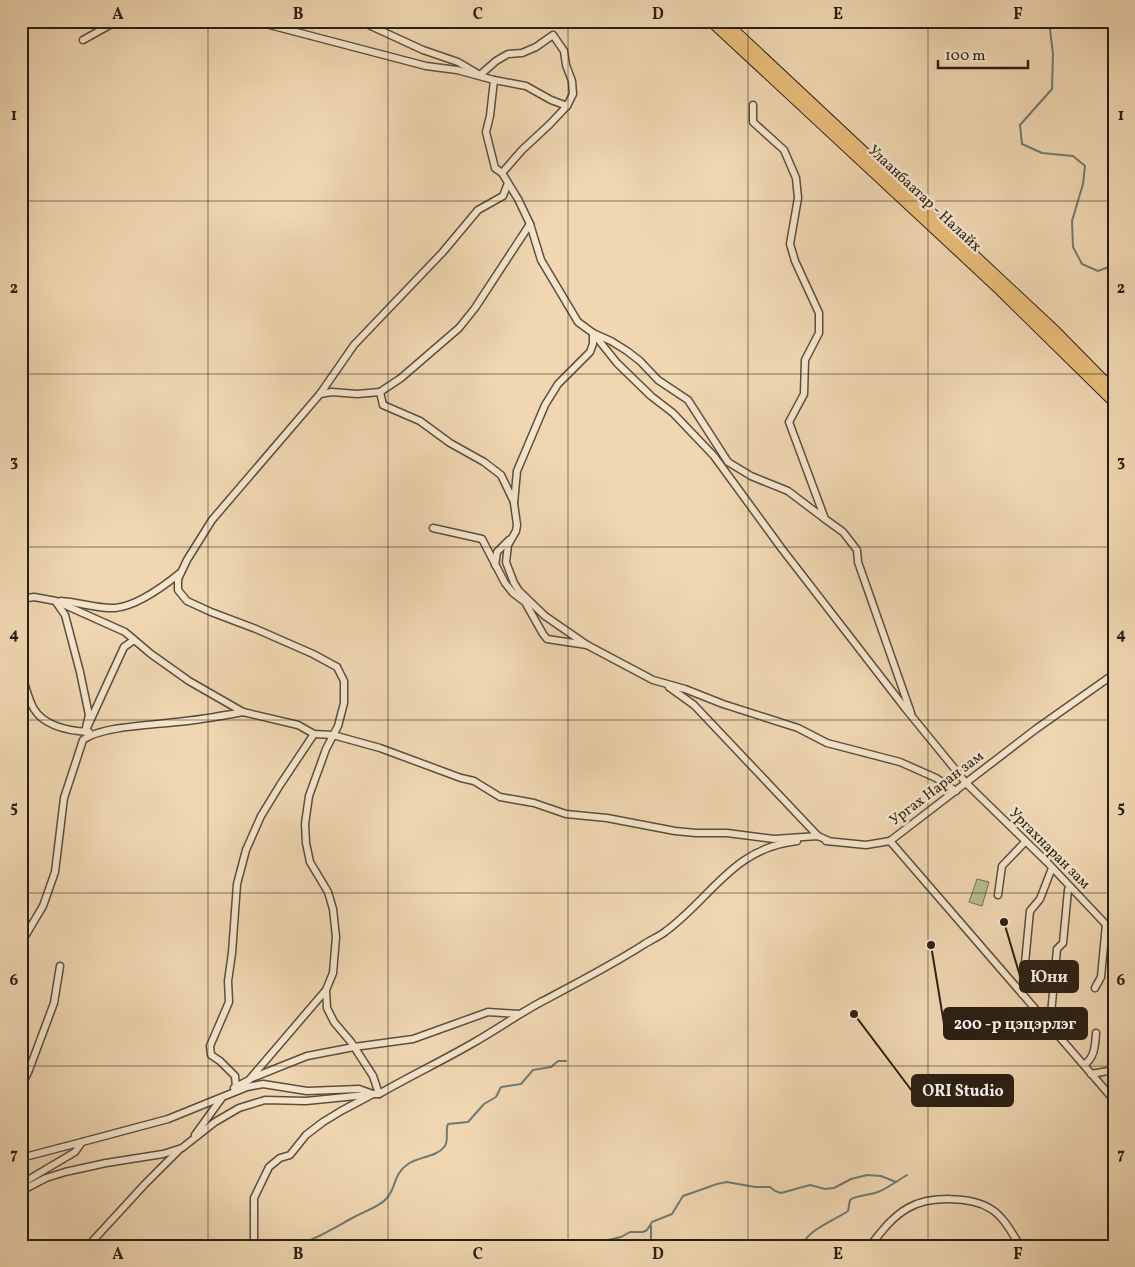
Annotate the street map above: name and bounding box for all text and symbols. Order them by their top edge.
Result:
text: A [112,4,124,26]
text: B [293,4,304,26]
text: C [473,4,483,26]
text: D [652,4,664,26]
text: E [833,4,843,26]
text: F [1013,4,1023,26]
scale bar [938,38,1028,70]
text: 100 m [945,46,985,67]
text: 1 [11,105,17,127]
text: 1 [1118,105,1124,127]
street label: Улаанбаатар - Налайх [863,141,986,257]
text: 2 [10,278,18,300]
text: 2 [1117,278,1125,300]
text: 3 [10,451,18,473]
text: 3 [1117,451,1125,473]
text: 4 [9,624,19,646]
text: 4 [1116,624,1126,646]
street label: Ургах Наран зам [886,747,988,831]
text: 5 [10,797,18,819]
text: 5 [1117,797,1125,819]
street label: Ургахнаран зам [1004,804,1094,894]
callout: Юни [1020,961,1078,992]
text: Юни [1030,967,1068,989]
text: 6 [10,970,19,992]
text: 6 [1117,970,1126,992]
callout: 200 -р цэцэрлэг [944,1008,1087,1039]
text: 200 -р цэцэрлэг [954,1014,1077,1036]
callout: ORI Studio [912,1075,1013,1106]
text: ORI Studio [922,1081,1004,1103]
text: 7 [10,1144,18,1166]
text: 7 [1117,1144,1125,1166]
text: A [112,1244,124,1266]
text: B [293,1244,304,1266]
text: C [473,1244,483,1266]
text: D [652,1244,664,1266]
text: E [833,1244,843,1266]
text: F [1013,1244,1023,1266]

